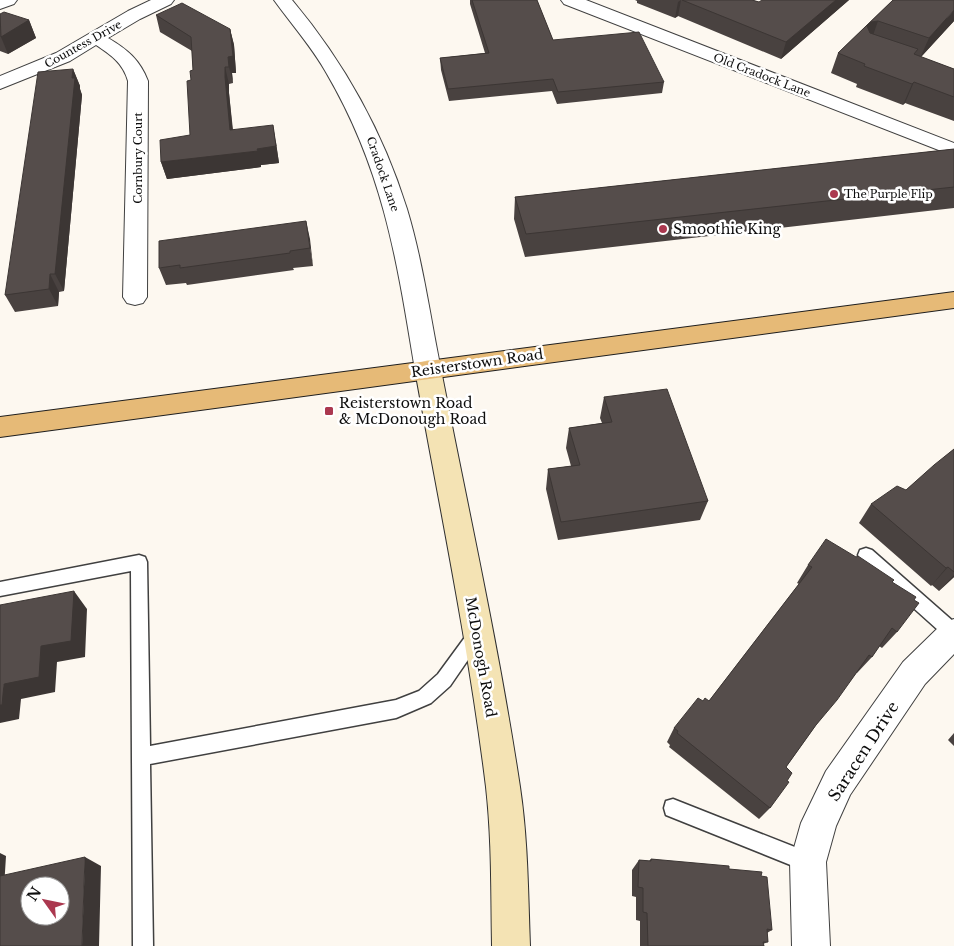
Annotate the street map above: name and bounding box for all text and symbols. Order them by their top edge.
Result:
street label: Countess Drive [42,17,124,71]
street label: Old Cradock Lane [711,50,813,100]
street label: Cornbury Court [131,112,145,204]
street label: Cradock Lane [364,135,402,213]
place label: The Purple Flip [844,187,933,201]
marker: The Purple Flip [828,188,840,200]
place label: Smoothie King [673,220,781,238]
marker: Smoothie King [657,223,669,235]
street label: Reisterstown Road [410,345,545,381]
place label: Reisterstown Road & McDonough Road [339,394,487,428]
marker: Reisterstown Road & McDonough Road [323,405,335,417]
street label: McDonogh Road [462,595,501,719]
street label: Saracen Drive [823,697,903,805]
north arrow [20,876,70,926]
text: N [23,883,45,904]

